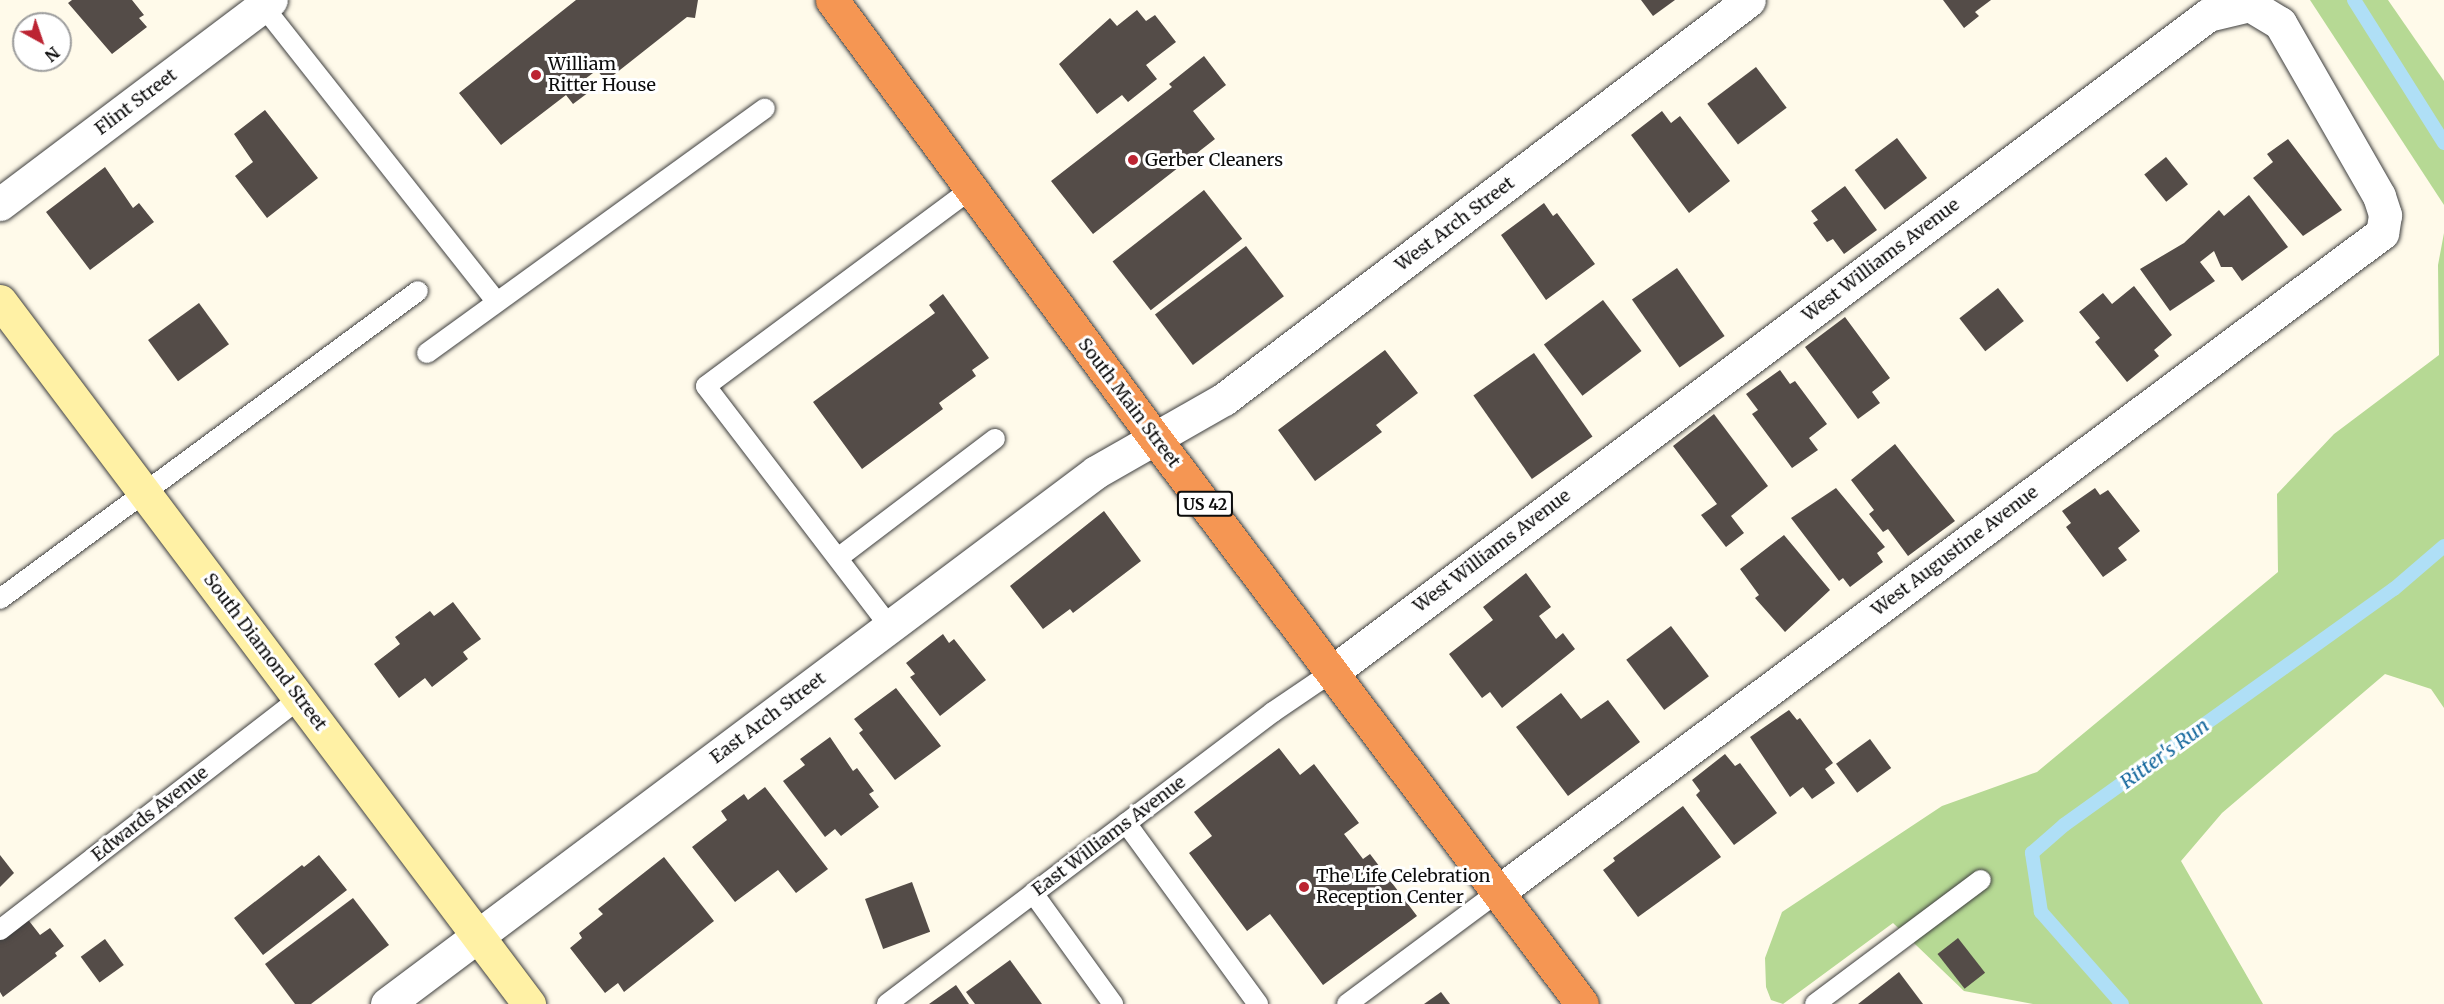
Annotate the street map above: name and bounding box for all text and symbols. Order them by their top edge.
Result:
north arrow [12,12,72,72]
text: N [41,43,64,66]
place label: William Ritter House [548,54,656,97]
street label: Flint Street [91,64,181,140]
marker: William Ritter House [529,68,543,82]
place label: Gerber Cleaners [1145,149,1283,171]
marker: Gerber Cleaners [1126,153,1140,167]
street label: West Arch Street [1391,172,1519,276]
street label: West Williams Avenue [1798,194,1964,326]
street label: South Main Street [1073,334,1185,472]
street label: West Augustine Avenue [1867,481,2043,621]
street label: West Williams Avenue [1409,485,1575,617]
road number: US 42 [1176,491,1234,517]
street label: South Diamond Street [199,569,331,735]
street label: East Arch Street [706,668,830,768]
water label: Ritter's Run [2115,713,2213,793]
street label: Edwards Avenue [87,762,213,866]
street label: East Williams Avenue [1028,771,1190,901]
place label: The Life Celebration Reception Center [1316,866,1490,908]
marker: The Life Celebration Reception Center [1297,880,1311,894]

